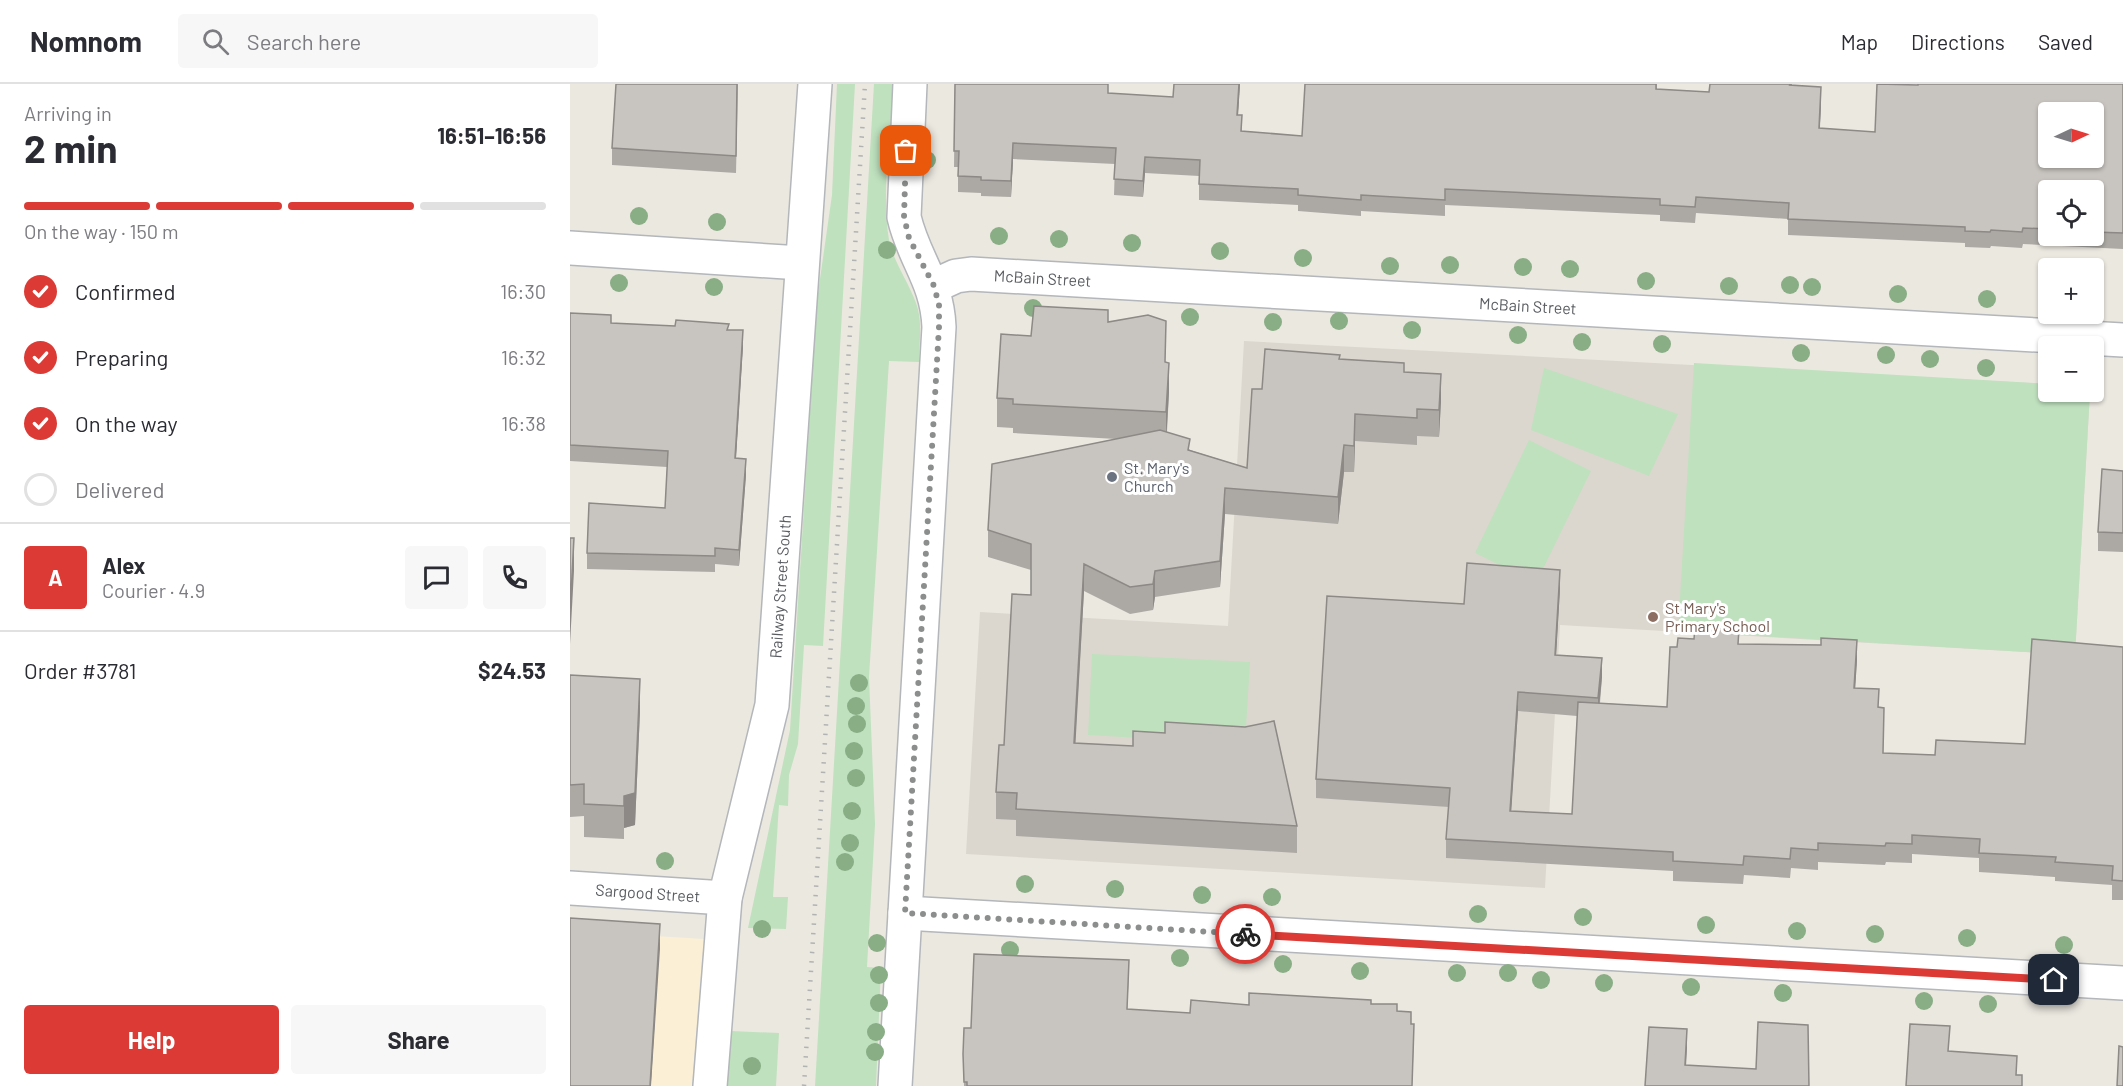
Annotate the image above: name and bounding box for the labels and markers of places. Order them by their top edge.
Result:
pin [880,125,931,176]
place label: St. Mary's Church [1124,458,1189,495]
marker: St. Mary's Church [1105,470,1119,484]
place label: St Mary's Primary School [1665,598,1770,635]
marker: St Mary's Primary School [1646,610,1660,624]
pin [2028,954,2079,1005]

